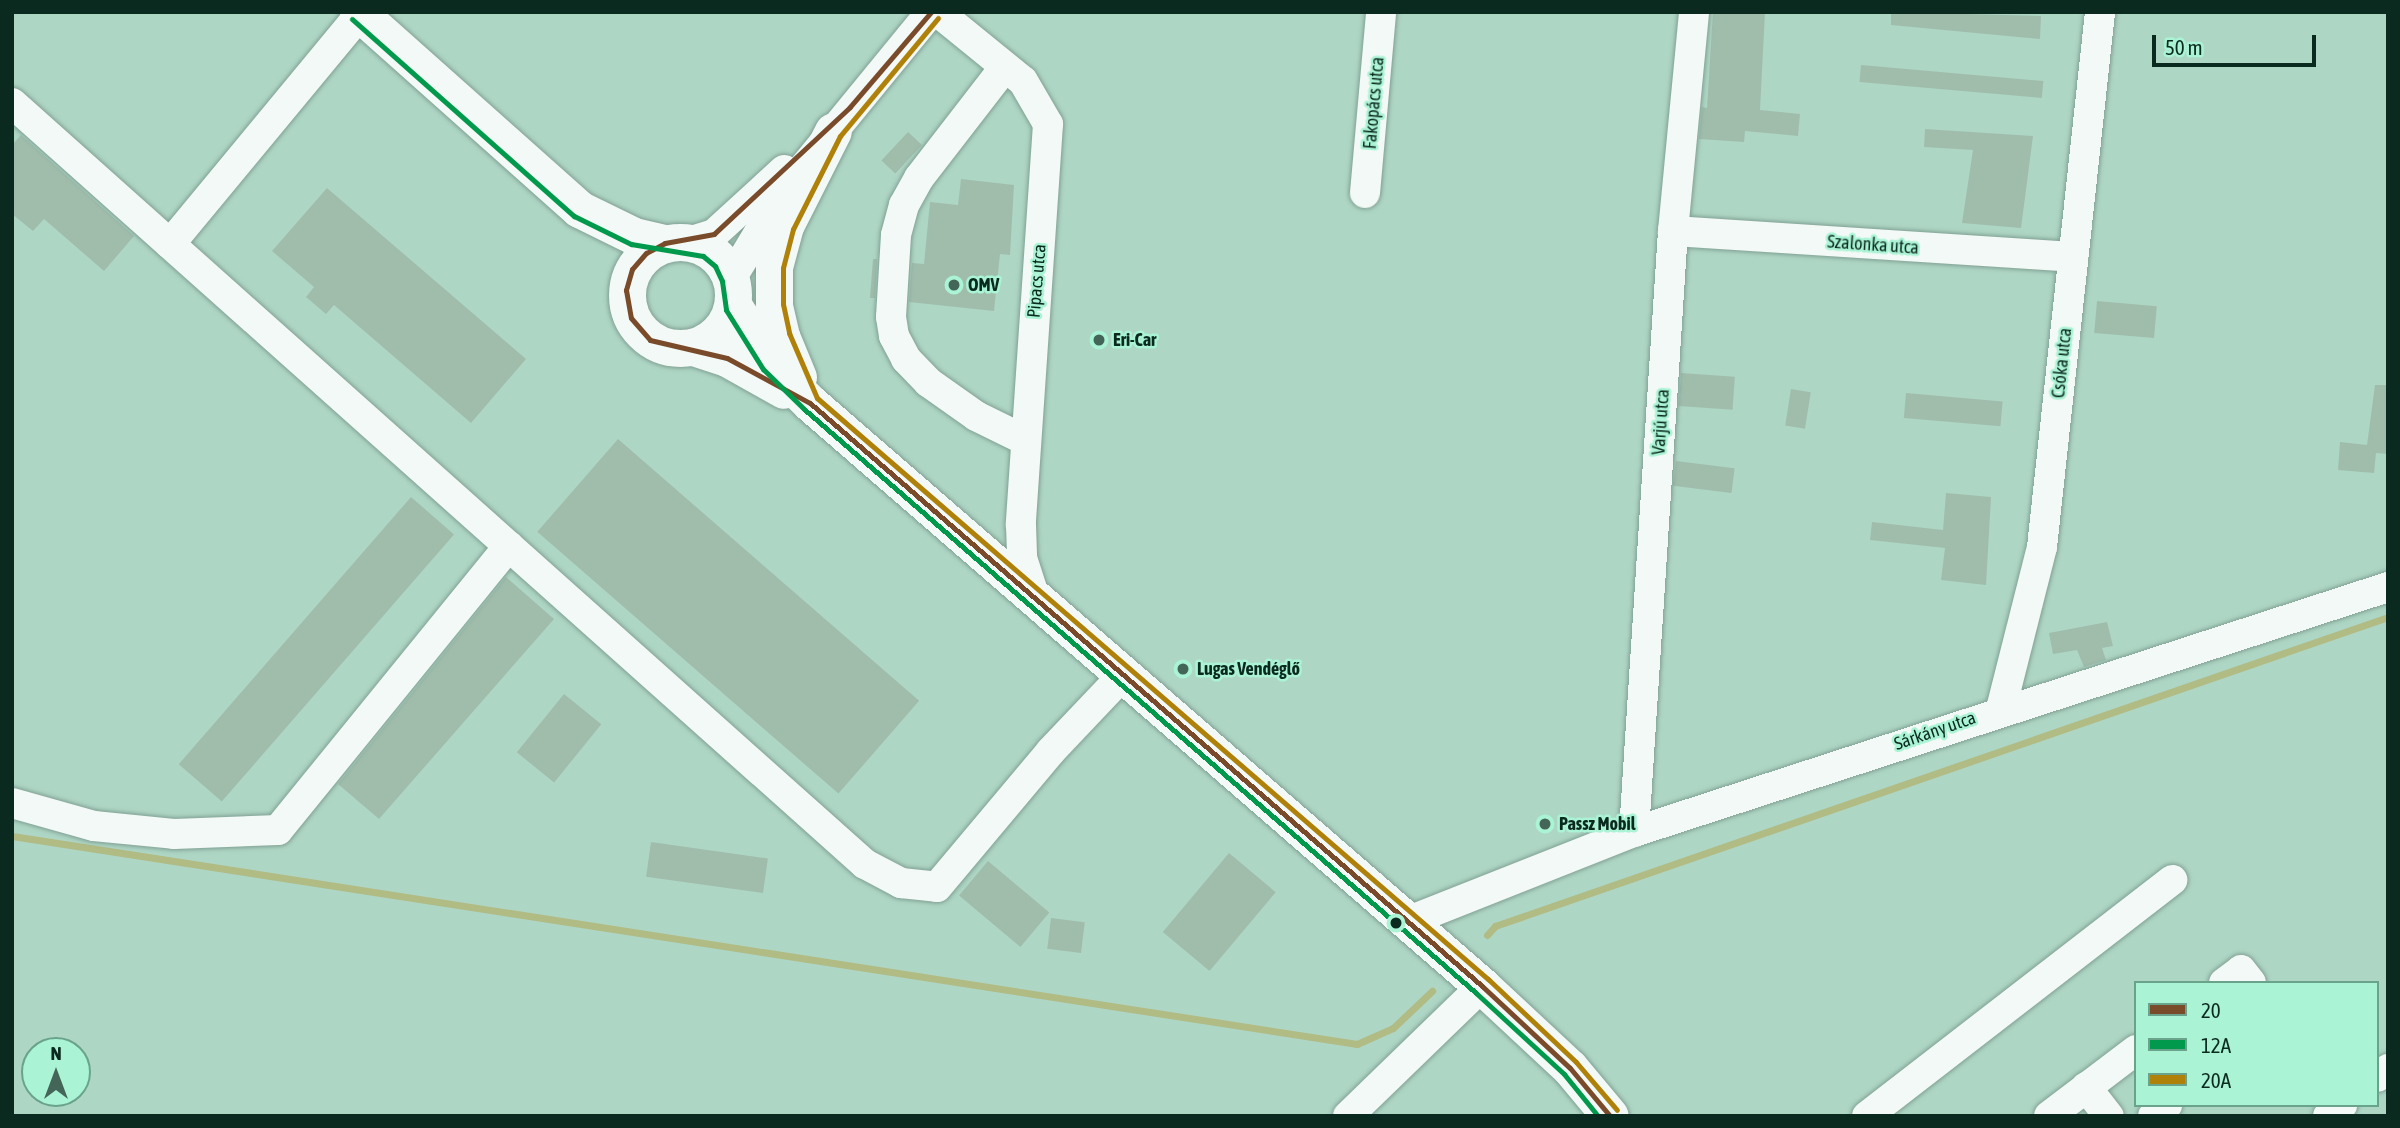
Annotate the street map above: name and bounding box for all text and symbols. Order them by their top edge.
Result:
scale bar [2155,21,2320,65]
text: 50 m [2165,35,2203,59]
street label: Fakopács utca [1359,56,1389,150]
street label: Szalonka utca [1827,231,1919,259]
street label: Pipacs utca [1023,243,1051,319]
place label: OMV [968,274,999,296]
marker: OMV [946,277,962,293]
street label: Csóka utca [2048,327,2076,399]
place label: Eri-Car [1113,329,1156,351]
marker: Eri-Car [1091,332,1107,348]
street label: Varjú utca [1648,388,1674,456]
place label: Lugas Vendéglő [1197,658,1300,680]
marker: Lugas Vendéglő [1175,661,1191,677]
street label: Sárkány utca [1891,707,1979,755]
place label: Passz Mobil [1559,813,1635,835]
marker: Passz Mobil [1537,816,1553,832]
unlabelled marker [1389,916,1403,930]
legend [2134,981,2379,1107]
text: 20 [2201,998,2221,1022]
text: 12A [2201,1033,2231,1057]
north arrow [21,1037,91,1107]
text: N [50,1042,62,1064]
text: 20A [2201,1068,2231,1092]

